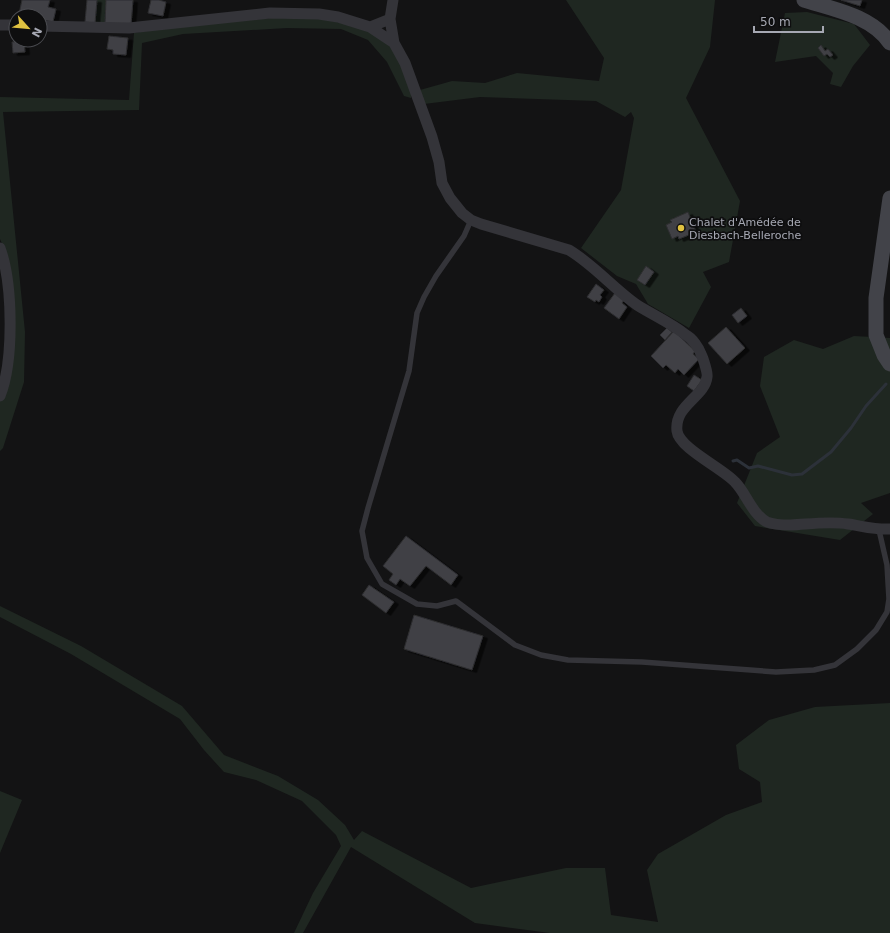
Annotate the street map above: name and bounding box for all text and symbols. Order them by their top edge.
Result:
north arrow [8,8,48,48]
scale bar [754,8,823,34]
text: 50 m [760,15,791,29]
text: N [29,25,44,39]
place label: Chalet d'Amédée de Diesbach-Belleroche [689,216,802,242]
marker: Chalet d'Amédée de Diesbach-Belleroche [676,223,686,233]

